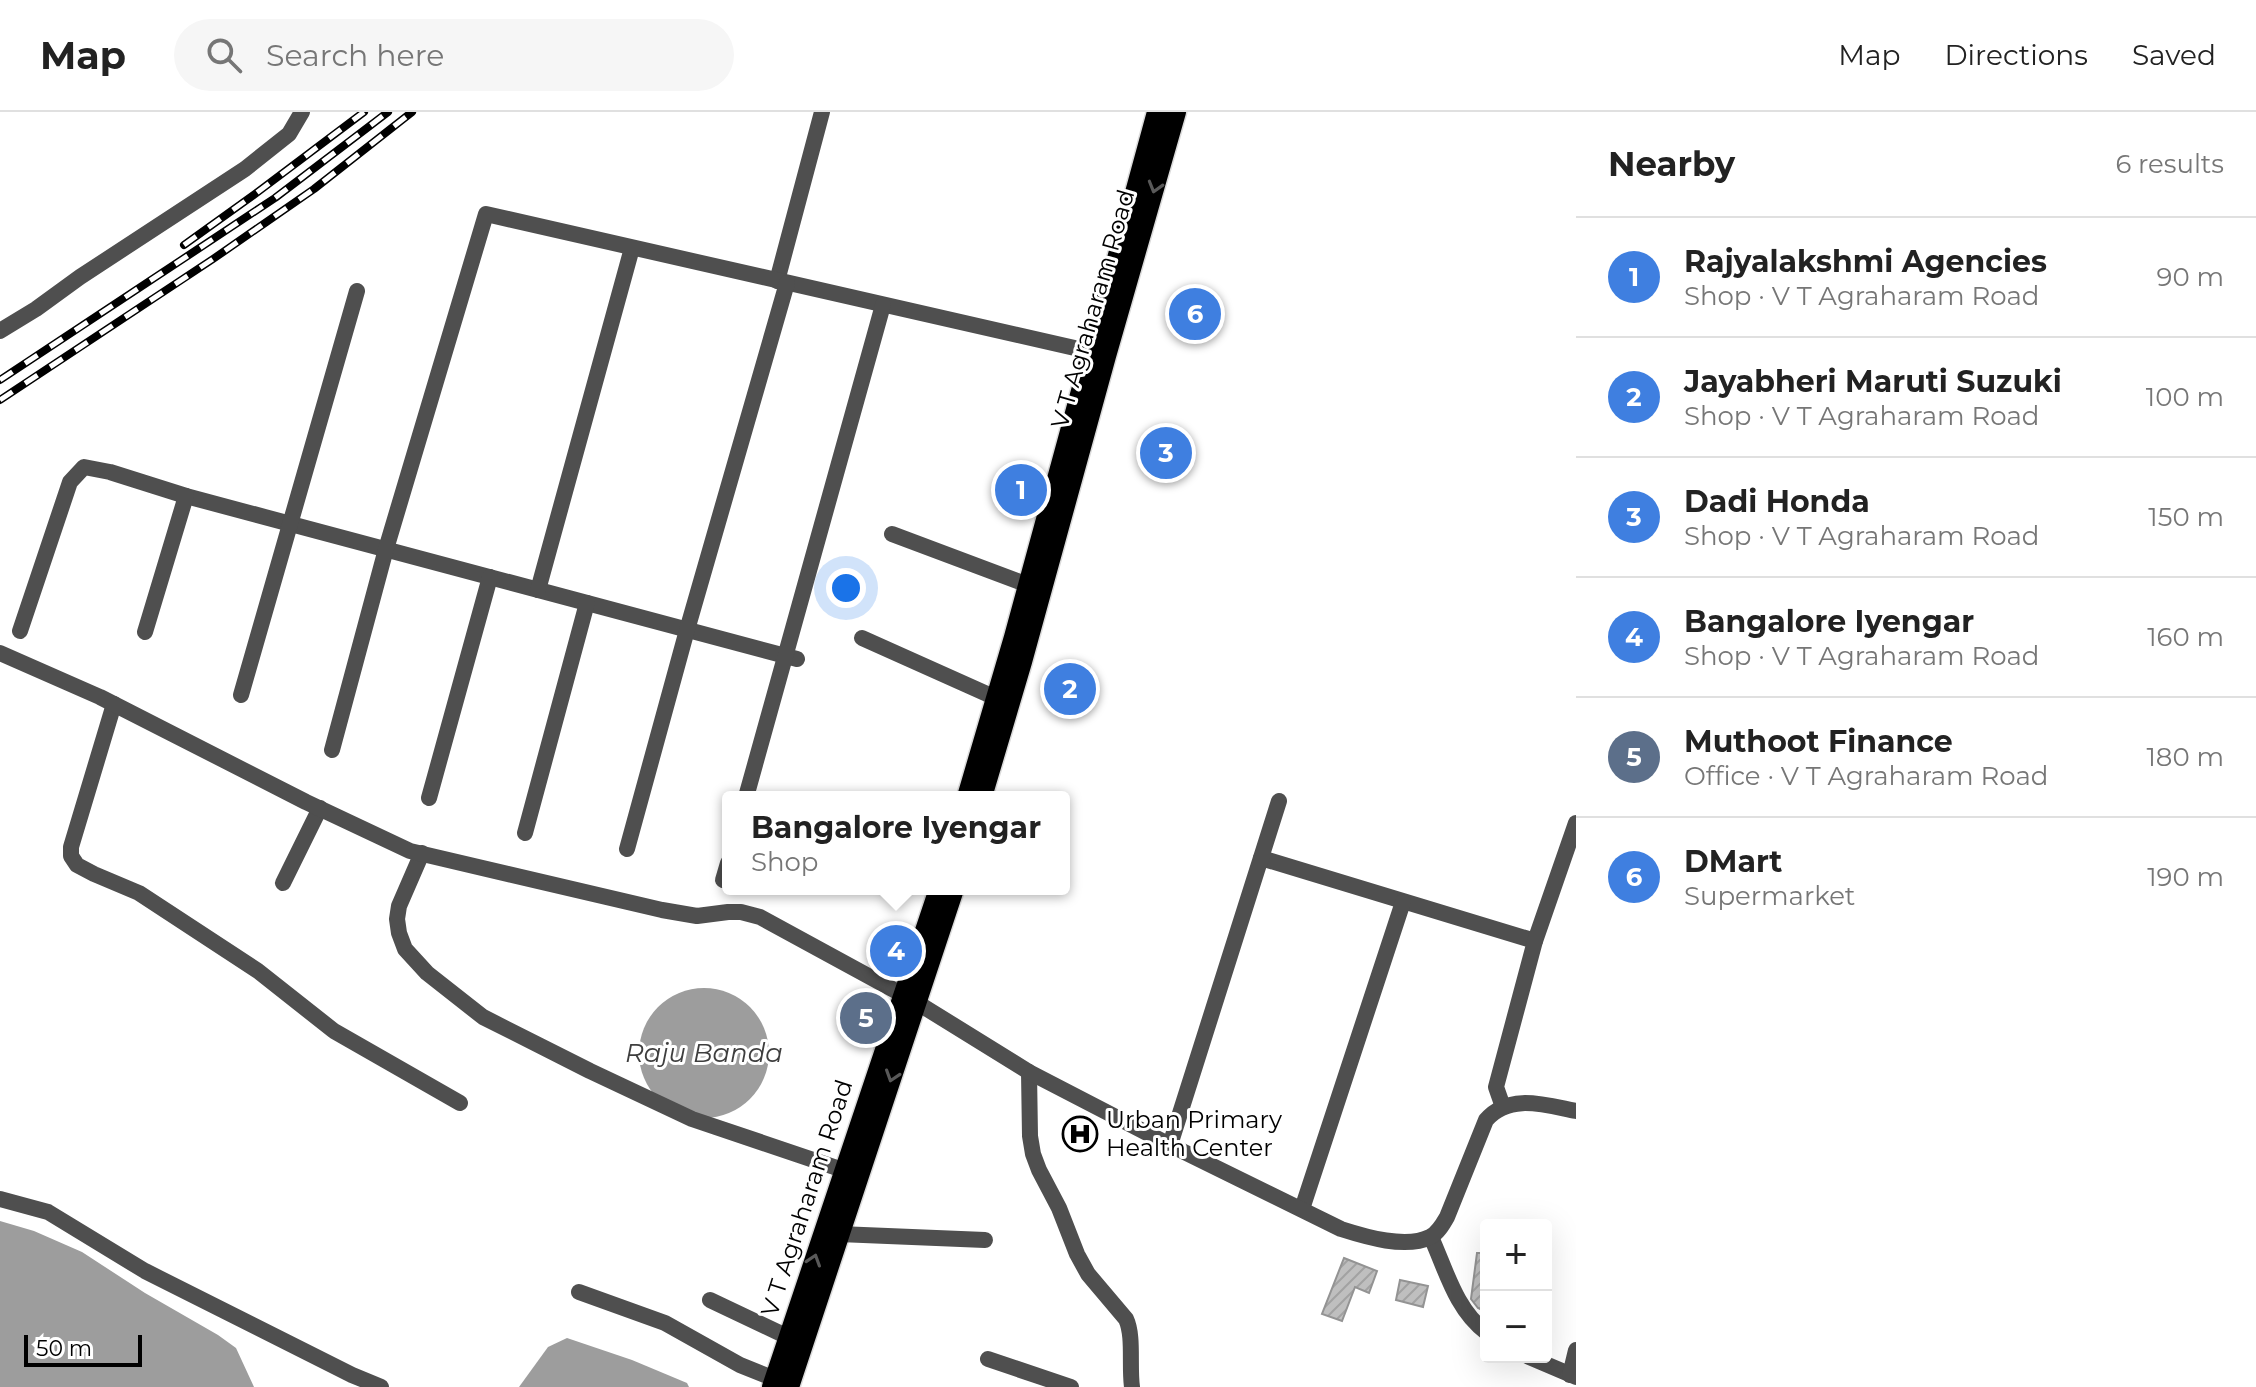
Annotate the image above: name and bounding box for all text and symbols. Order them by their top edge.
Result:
search box [174,19,734,91]
text: Map [40,32,126,79]
icon: search [202,33,246,77]
text: Search here [266,37,444,74]
text: Map [1838,38,1900,72]
text: Directions [1944,38,2088,72]
text: Saved [2132,38,2216,72]
text: Nearby [1608,143,1735,185]
text: 6 results [2115,148,2224,180]
one-way arrow [1148,180,1164,193]
street label: V T Agraharam Road [1045,186,1141,432]
text: Rajyalakshmi Agencies [1684,243,2047,280]
text: 1 [1629,261,1639,293]
text: 90 m [2157,261,2224,293]
text: Shop · V T Agraharam Road [1684,280,2039,312]
pin: 6 [1169,284,1221,344]
text: Jayabheri Maruti Suzuki [1684,363,2062,400]
text: 2 [1626,381,1642,413]
text: 100 m [2146,381,2224,413]
text: Shop · V T Agraharam Road [1684,400,2039,432]
pin: 3 [1140,423,1192,483]
pin: 1 [995,460,1047,520]
text: Dadi Honda [1684,483,1870,520]
text: 3 [1626,501,1642,533]
text: 150 m [2148,501,2224,533]
text: Shop · V T Agraharam Road [1684,520,2039,552]
your location [826,568,866,608]
text: Bangalore Iyengar [1684,603,1974,640]
text: 4 [1625,621,1643,653]
text: 160 m [2147,621,2224,653]
text: Shop · V T Agraharam Road [1684,640,2039,672]
pin: 2 [1044,659,1096,719]
text: Muthoot Finance [1684,723,1953,760]
text: 5 [1626,741,1642,773]
text: 180 m [2146,741,2224,773]
text: Office · V T Agraharam Road [1684,760,2048,792]
popup [722,791,1070,895]
text: Bangalore Iyengar [751,809,1041,846]
text: DMart [1684,843,1782,880]
text: Shop [751,846,818,878]
text: 6 [1626,861,1642,893]
text: 190 m [2147,861,2224,893]
text: Supermarket [1684,880,1855,912]
pin: 4 [870,921,922,981]
pin: 5 [840,988,892,1048]
water label: Raju Banda [625,1037,783,1069]
one-way arrow [885,1068,901,1082]
street label: V T Agraharam Road [755,1076,859,1320]
place label: Urban Primary Health Center [1106,1105,1282,1162]
hospital icon: Urban Primary Health Center [1061,1115,1099,1153]
map controls [1480,1219,1552,1363]
button: + [1480,1219,1552,1291]
one-way arrow [804,1253,820,1267]
button: − [1480,1291,1552,1363]
scale bar [24,1331,142,1367]
text: 50 m [36,1335,92,1362]

